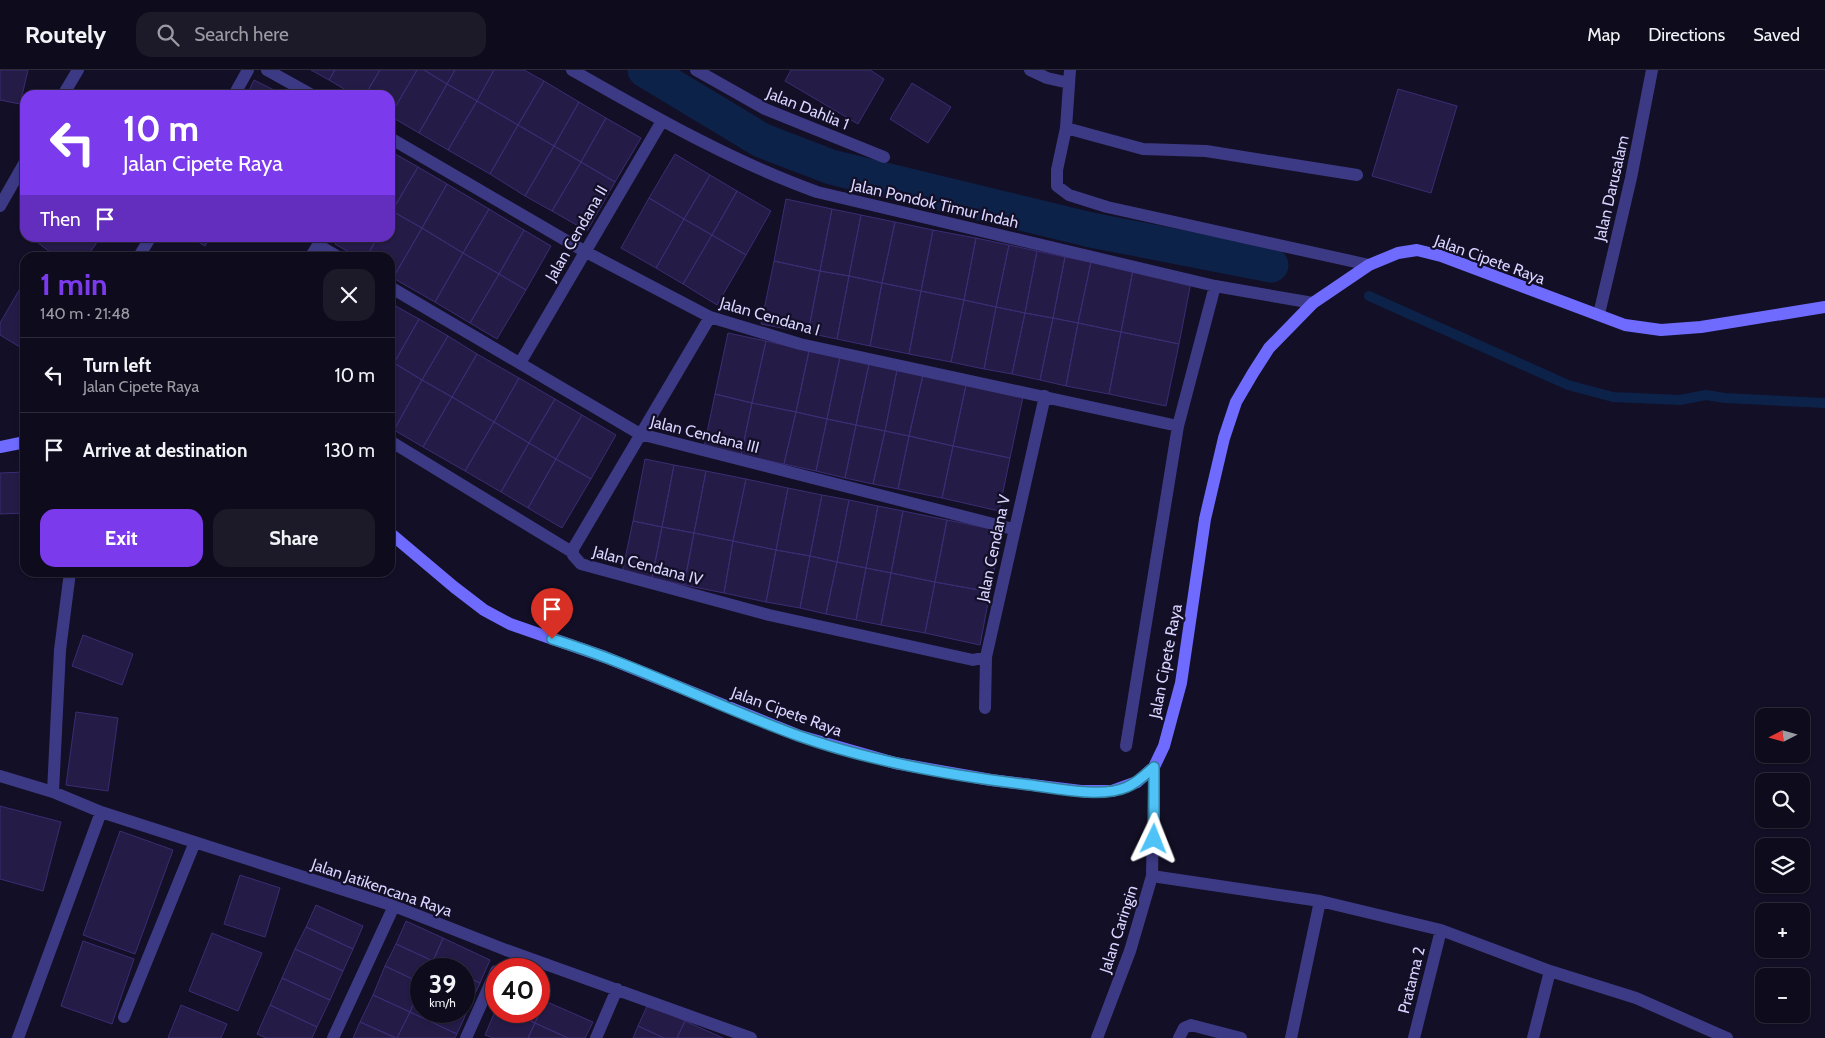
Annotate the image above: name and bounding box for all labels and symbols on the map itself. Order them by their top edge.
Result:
street label: Jalan Dahlia 1 [763,83,852,134]
street label: Jalan Darusalam [1590,133,1633,244]
street label: Jalan Pondok Timur Indah [848,175,1021,232]
street label: Jalan Cendana II [541,182,611,285]
street label: Jalan Cipete Raya [1431,230,1548,288]
street label: Jalan Cendana I [717,293,822,340]
street label: Jalan Cendana III [648,412,761,457]
street label: Jalan Cendana V [973,493,1014,604]
street label: Jalan Cendana IV [590,541,705,589]
pin [531,588,573,639]
street label: Jalan Cipete Raya [1145,602,1186,721]
street label: Jalan Cipete Raya [728,682,845,740]
north arrow [1755,708,1810,762]
position arrow [1127,812,1179,864]
street label: Jalan Jatikencana Raya [308,854,455,921]
street label: Jalan Caringin [1095,883,1142,976]
street label: Pratama 2 [1394,945,1429,1016]
speed limit sign: 40 [485,958,550,1023]

